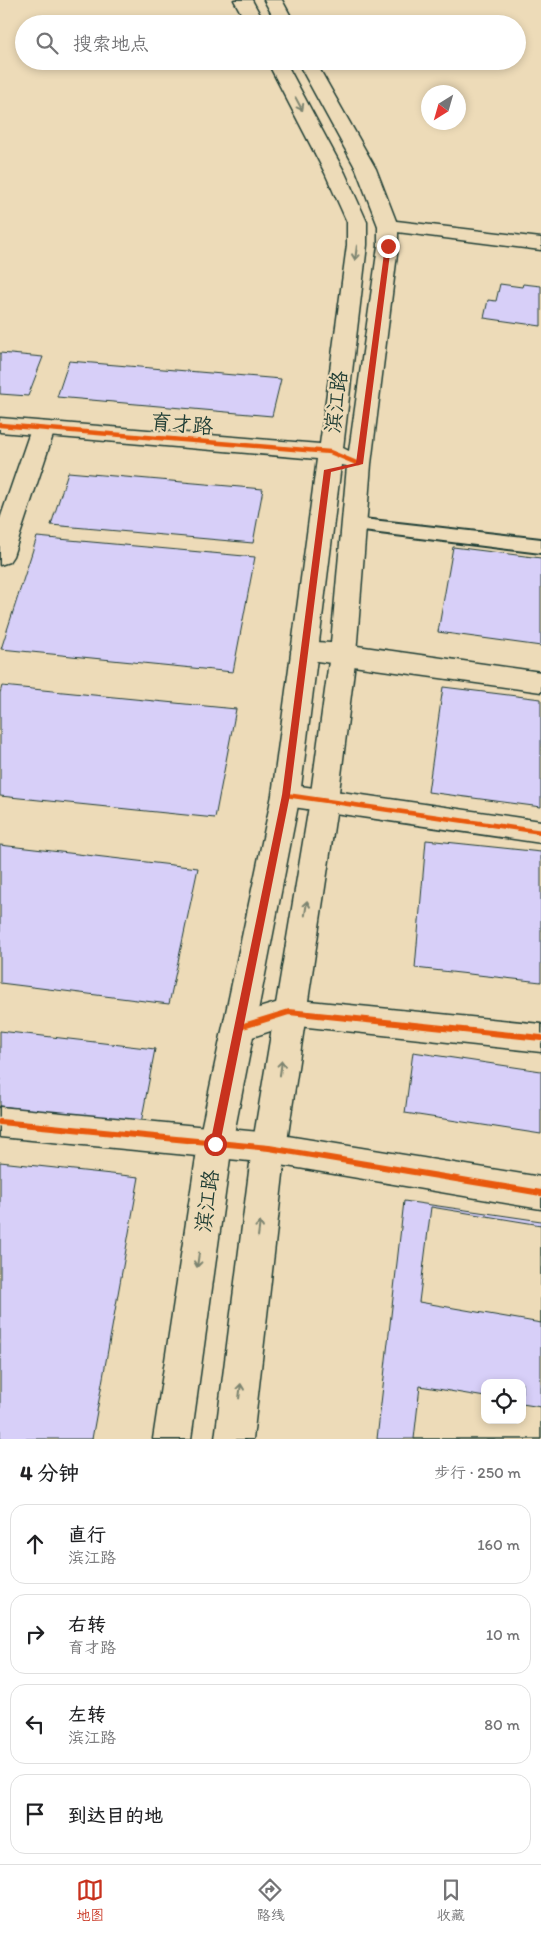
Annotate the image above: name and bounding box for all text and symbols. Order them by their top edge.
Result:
search box [15,15,526,70]
icon: search [33,29,61,57]
text: 搜索地点 [73,32,149,55]
north arrow [421,85,466,130]
one-way arrow [294,97,304,112]
route end [377,235,400,258]
one-way arrow [351,245,361,261]
street label: 滨江路 [319,369,352,435]
street label: 育才路 [150,408,215,439]
one-way arrow [302,900,312,916]
one-way arrow [276,1061,286,1077]
route start [204,1133,227,1156]
street label: 滨江路 [190,1168,223,1234]
one-way arrow [254,1222,264,1238]
one-way arrow [193,1252,203,1268]
map controls [481,1379,526,1424]
button: locate [481,1379,526,1424]
one-way arrow [235,1383,245,1399]
text: 4 分钟 [20,1460,79,1485]
text: 步行 · 250 m [434,1463,521,1482]
text: 直行 [68,1523,106,1546]
icon: ahead [21,1530,49,1558]
text: 160 m [477,1535,520,1554]
text: 滨江路 [68,1548,116,1567]
text: 右转 [68,1613,106,1636]
icon: right [21,1620,49,1648]
text: 10 m [486,1625,520,1644]
text: 育才路 [68,1638,116,1657]
text: 左转 [68,1703,106,1726]
icon: left [21,1710,49,1738]
text: 80 m [484,1715,520,1734]
text: 滨江路 [68,1728,116,1747]
icon: arrive [21,1800,49,1828]
text: 到达目的地 [68,1804,163,1827]
tab: 地图 [76,1876,104,1924]
tab: 路线 [256,1876,284,1924]
tab: 收藏 [437,1876,465,1924]

